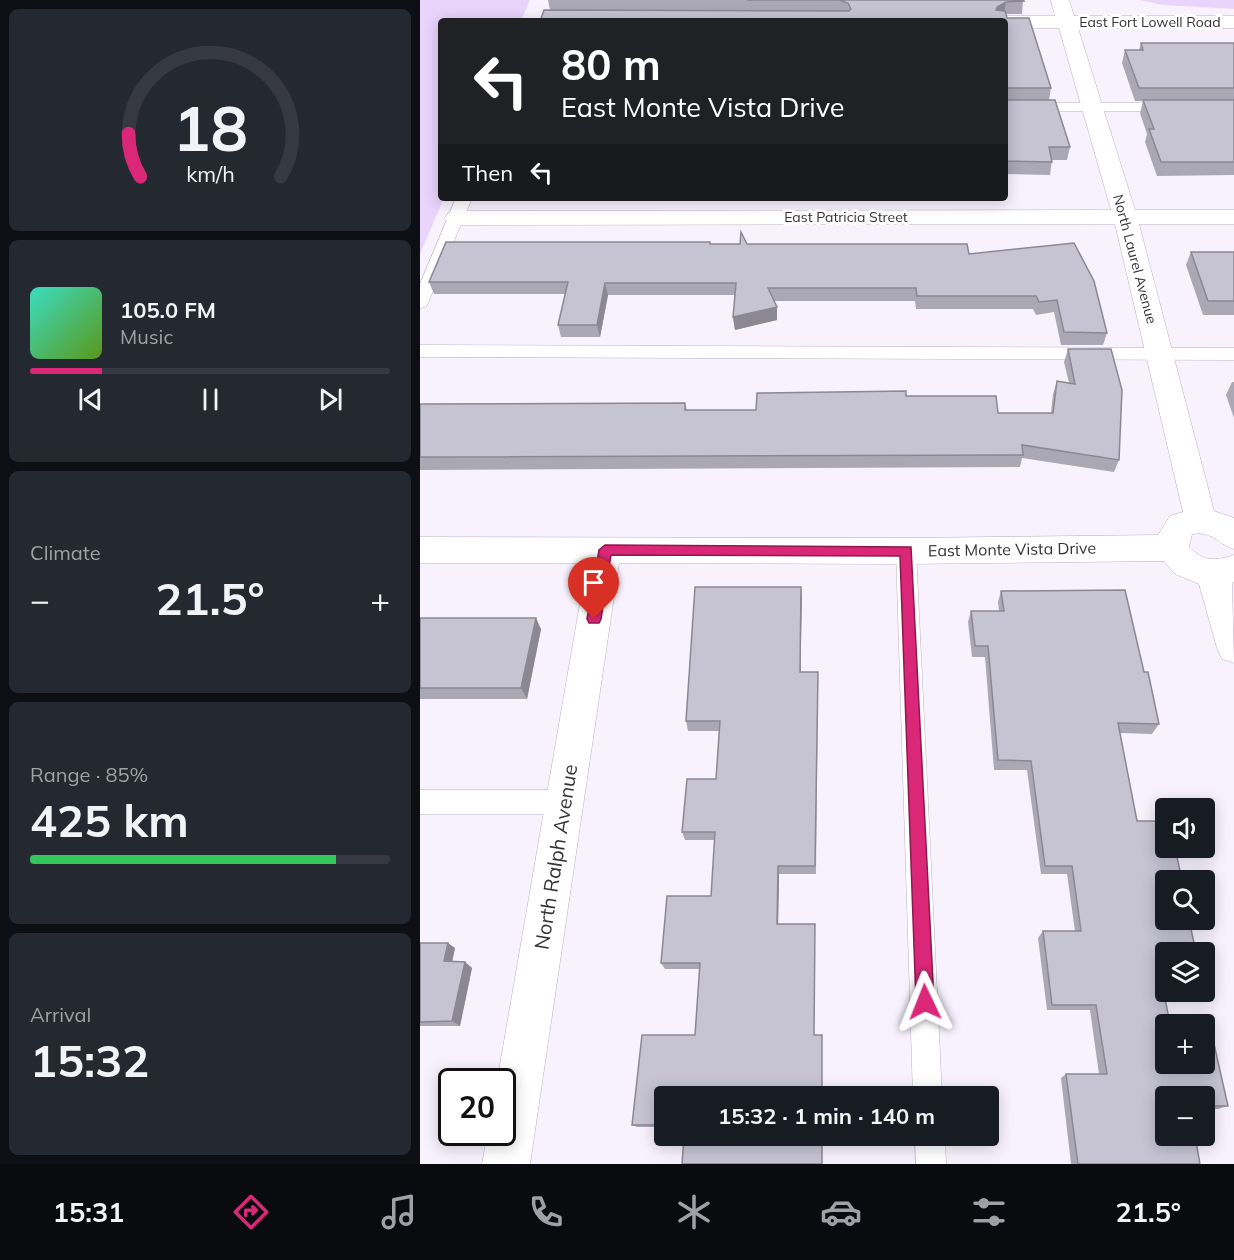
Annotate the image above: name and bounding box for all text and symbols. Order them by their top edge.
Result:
street label: East Fort Lowell Road [1079,13,1221,31]
text: 80 m [561,38,661,91]
icon: left [462,42,540,120]
text: 18 [173,88,247,167]
text: East Monte Vista Drive [561,90,845,124]
icon: left [525,156,558,189]
text: Then [462,159,513,187]
text: km/h [186,160,234,187]
street label: North Laurel Avenue [1109,192,1161,326]
street label: East Patricia Street [784,208,908,226]
text: 105.0 FM [120,296,216,324]
text: Music [120,324,173,349]
icon: previous [74,383,107,416]
icon: pause [194,383,227,416]
icon: next [314,383,347,416]
street label: East Monte Vista Drive [928,538,1096,560]
text: Climate [30,540,101,565]
pin [568,557,619,619]
icon: arrive [577,566,610,599]
text: 21.5° [155,570,265,626]
text: − [30,579,50,620]
text: + [370,579,390,620]
text: Range · 85% [30,762,148,787]
street label: North Ralph Avenue [529,762,582,951]
text: 425 km [30,792,189,848]
map controls [1155,798,1215,1146]
button: sound [1155,798,1215,858]
button: search [1155,870,1215,930]
button: layers [1155,942,1215,1002]
position arrow [893,970,957,1034]
text: Arrival [30,1002,91,1027]
button: + [1155,1014,1215,1074]
text: 15:32 [30,1032,149,1088]
speed limit sign: 20 [438,1068,516,1146]
button: − [1155,1086,1215,1146]
text: 15:32 · 1 min · 140 m [718,1102,935,1130]
icon: directions [230,1191,272,1233]
icon: music [378,1191,420,1233]
icon: phone [525,1191,567,1233]
icon: climate [673,1191,715,1233]
icon: car [820,1191,862,1233]
icon: filters [968,1191,1010,1233]
text: 15:31 [53,1195,124,1229]
text: 21.5° [1116,1195,1181,1229]

